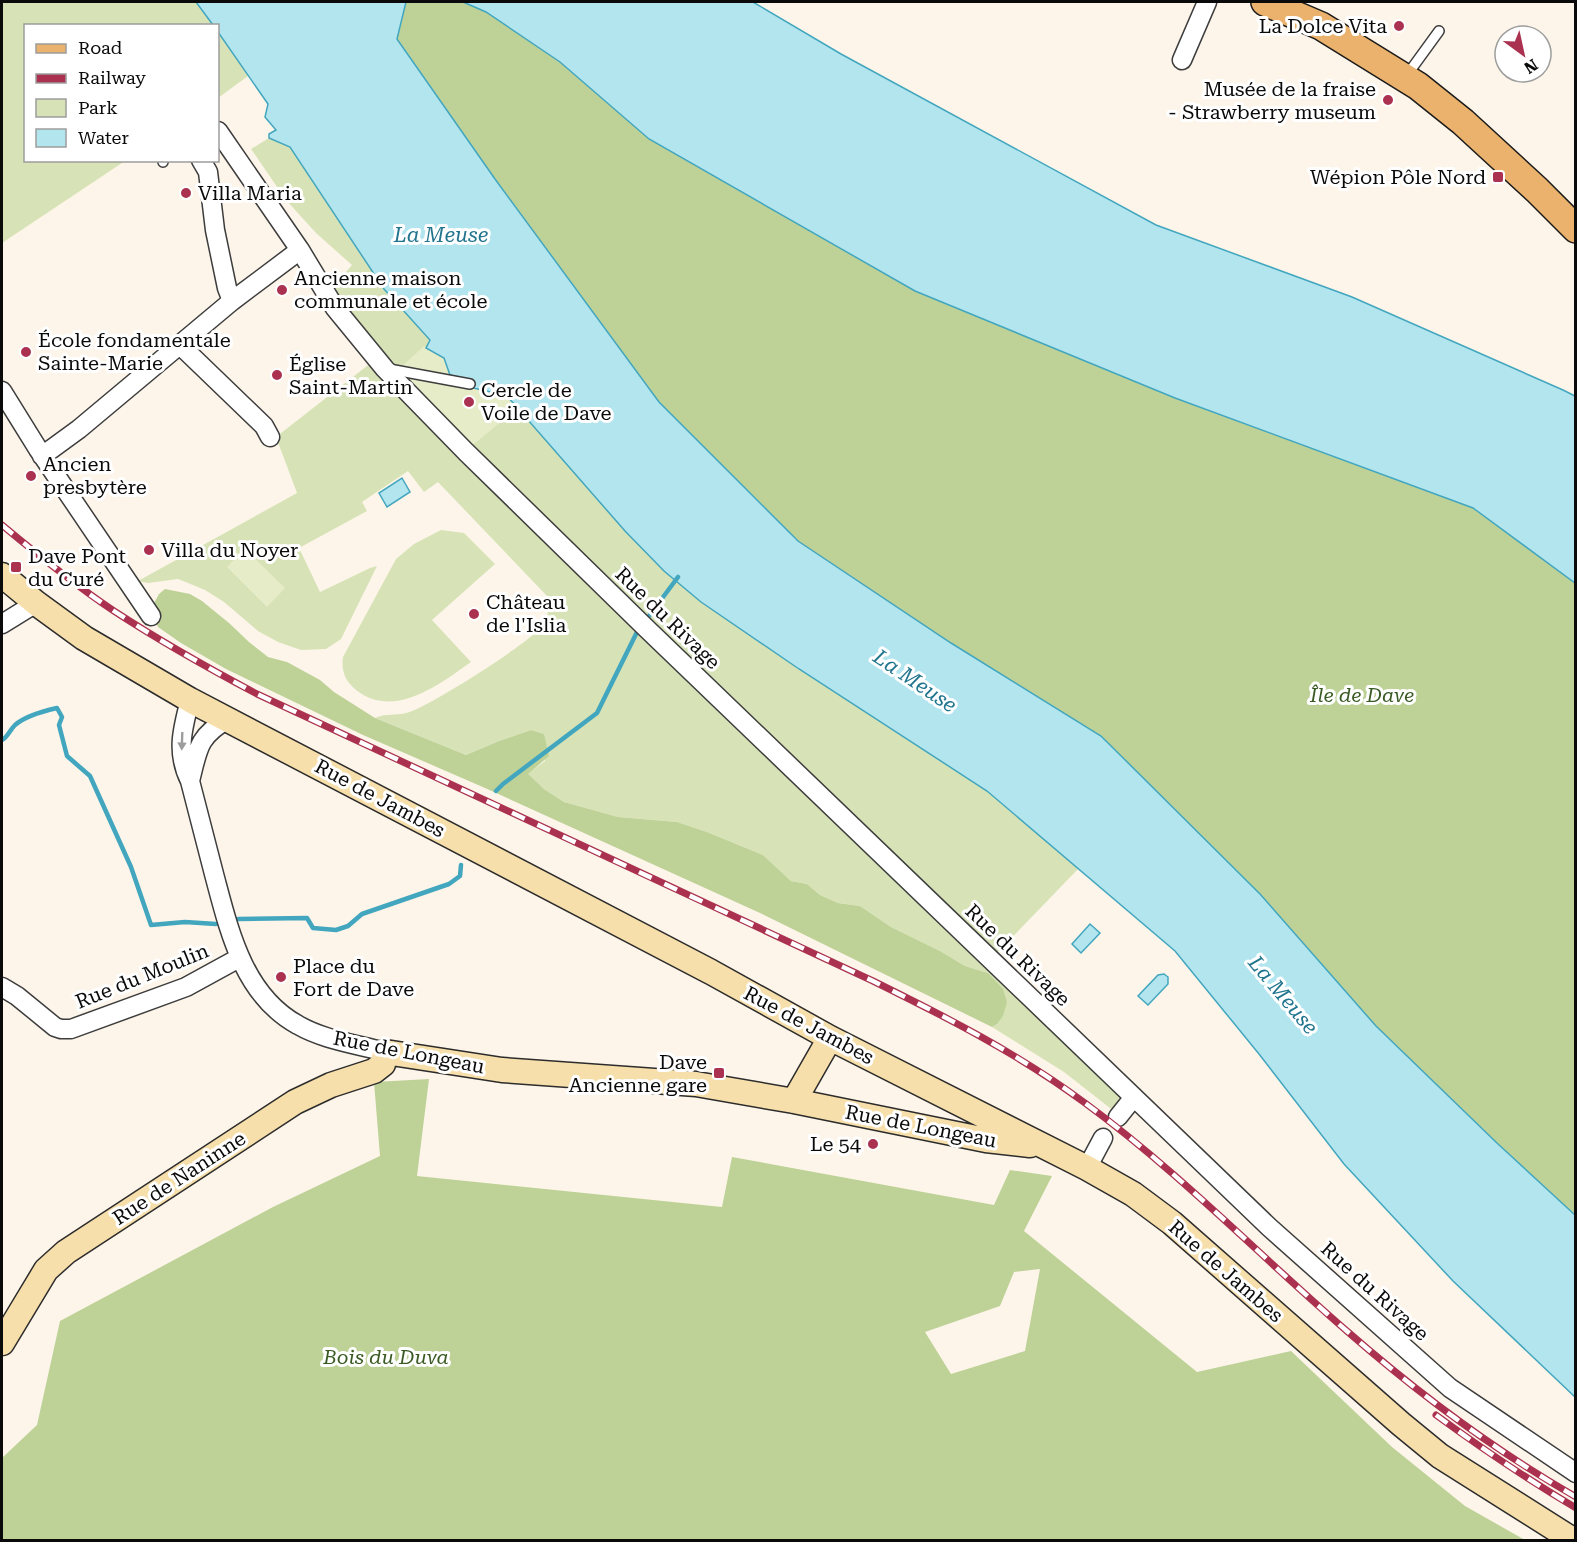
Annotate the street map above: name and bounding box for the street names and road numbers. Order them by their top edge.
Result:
street label: Rue du Rivage [611,562,725,674]
street label: Rue de Jambes [311,754,449,842]
street label: Rue du Rivage [961,899,1075,1011]
street label: Rue du Moulin [72,938,212,1014]
street label: Rue de Jambes [740,981,878,1069]
street label: Rue de Longeau [331,1026,487,1079]
street label: Rue de Longeau [843,1100,999,1153]
street label: Rue de Naninne [108,1126,250,1230]
street label: Rue de Jambes [1164,1215,1288,1327]
street label: Rue du Rivage [1316,1236,1434,1346]

